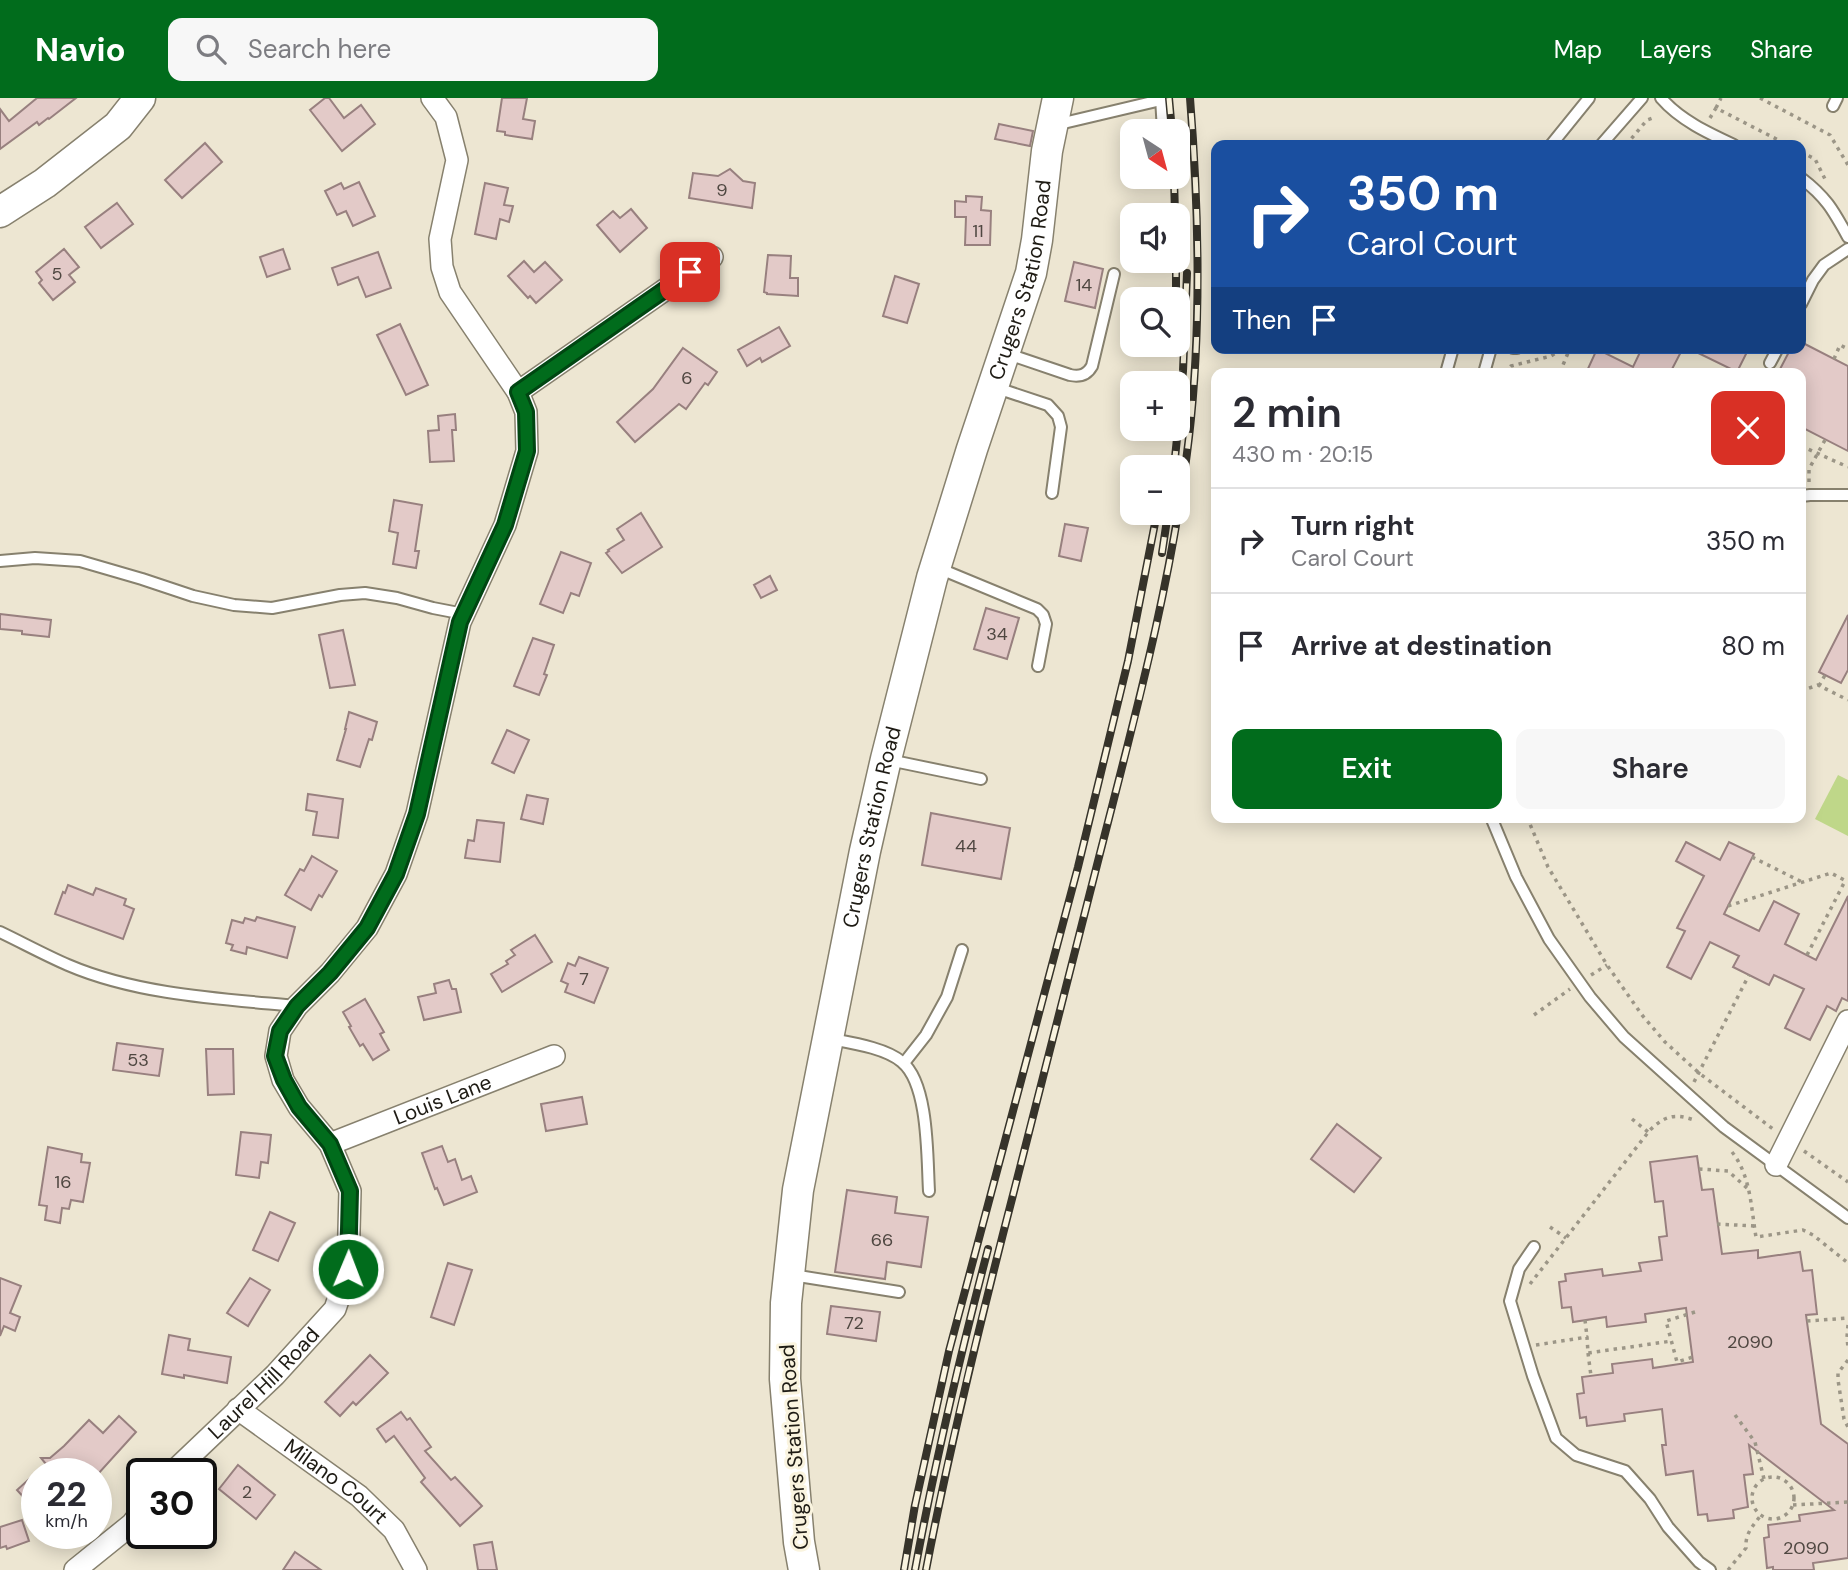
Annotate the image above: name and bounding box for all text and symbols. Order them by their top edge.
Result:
search box [168,18,658,81]
text: Navio [35,28,126,71]
icon: search [192,30,230,68]
text: Search here [248,32,391,66]
text: Map [1554,34,1602,65]
text: Layers [1640,34,1712,65]
text: Share [1750,34,1813,65]
north arrow [1120,119,1190,189]
map controls [1120,119,1190,525]
text: 350 m [1347,161,1499,225]
icon: right [1232,168,1323,259]
house number: 9 [716,178,728,202]
street label: Crugers Station Road [982,178,1058,384]
button: sound [1120,203,1190,273]
house number: 11 [972,219,984,243]
text: Carol Court [1347,223,1518,265]
pin [660,242,720,302]
icon: arrive [671,253,709,291]
house number: 5 [52,262,62,286]
house number: 14 [1076,273,1092,297]
button: search [1120,287,1190,357]
icon: arrive [1305,301,1343,339]
text: Then [1232,303,1291,337]
house number: 6 [681,366,693,390]
button: + [1120,371,1190,441]
text: 2 min [1232,385,1342,440]
button: close [1711,391,1785,465]
text: 430 m · 20:15 [1232,439,1373,469]
button: − [1120,455,1190,525]
text: Turn right [1291,509,1415,543]
icon: right [1232,522,1270,560]
text: 350 m [1706,524,1785,558]
text: Carol Court [1291,543,1414,573]
house number: 34 [986,622,1008,646]
icon: arrive [1232,627,1270,665]
text: Arrive at destination [1291,629,1552,663]
text: 80 m [1721,629,1785,663]
street label: Crugers Station Road [836,723,908,930]
button: Exit [1232,729,1502,809]
button: Share [1516,729,1785,809]
house number: 44 [955,834,977,858]
house number: 7 [579,967,589,991]
house number: 53 [127,1048,149,1072]
street label: Louis Lane [390,1068,496,1132]
house number: 16 [55,1170,71,1194]
house number: 66 [871,1228,893,1252]
position arrow [311,1232,385,1306]
house number: 72 [844,1311,864,1335]
street label: Laurel Hill Road [202,1321,326,1445]
house number: 2090 [1727,1330,1773,1354]
street label: Crugers Station Road [773,1343,815,1551]
street label: Milano Court [278,1433,394,1531]
speed limit sign: 30 [126,1458,217,1549]
text: 22 [46,1471,87,1517]
house number: 2 [242,1480,252,1504]
text: km/h [45,1509,88,1533]
house number: 2090 [1783,1536,1829,1560]

